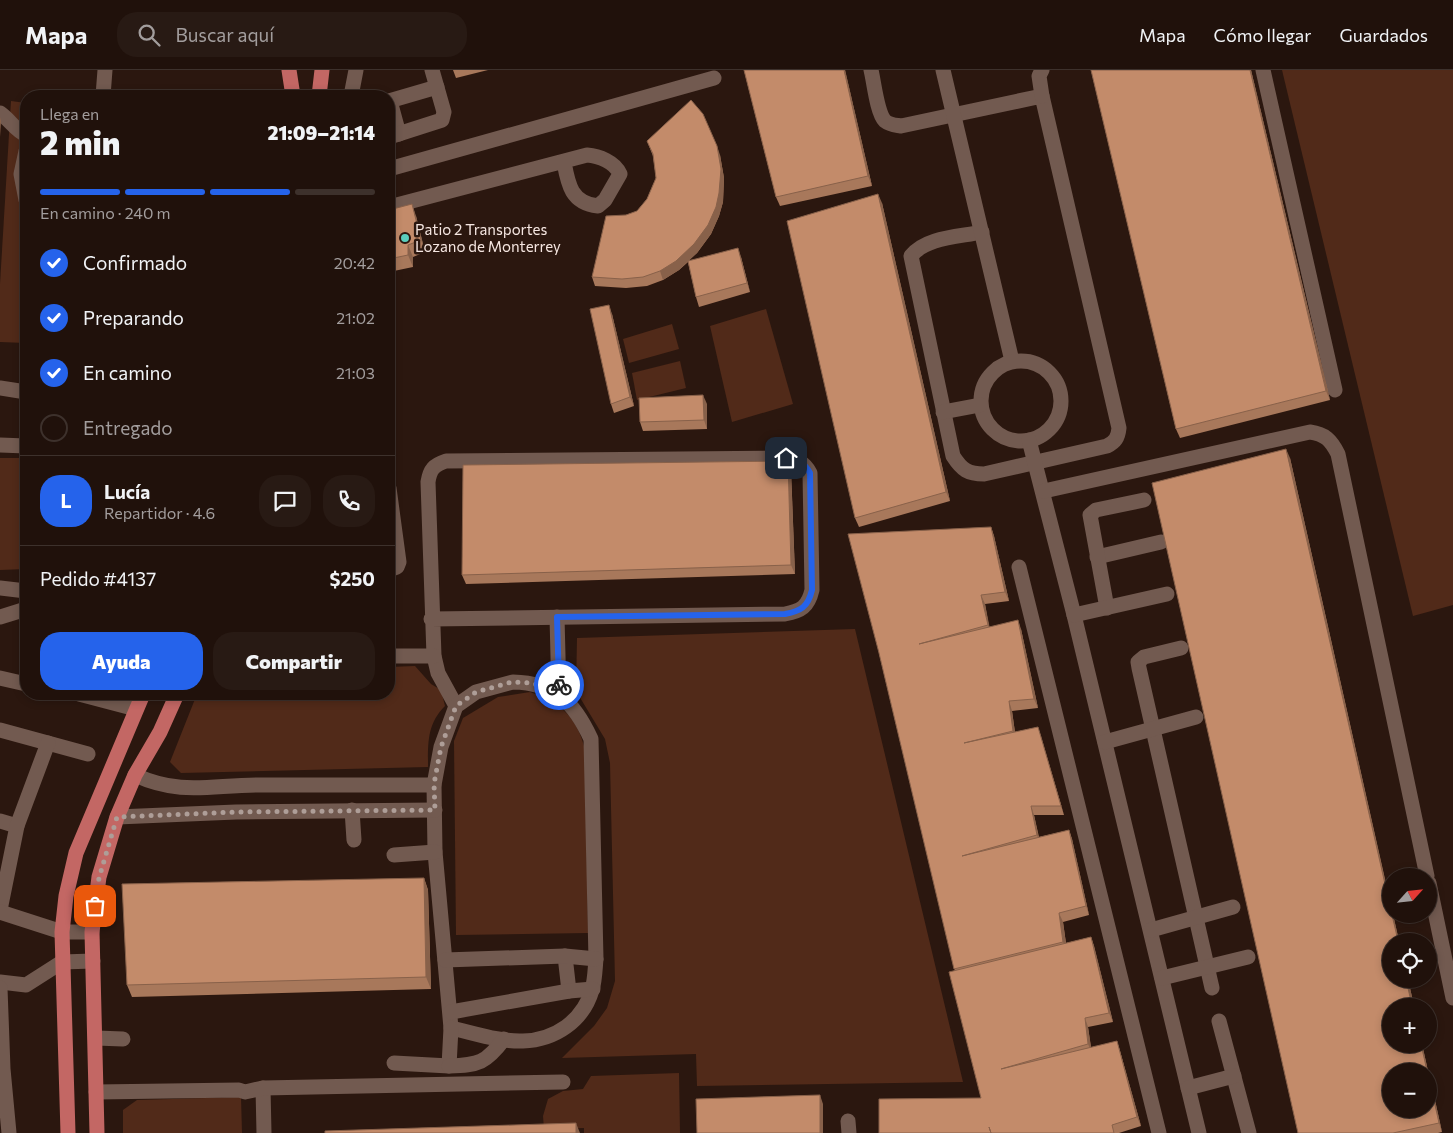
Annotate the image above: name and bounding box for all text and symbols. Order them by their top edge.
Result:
search box [117,12,467,57]
text: Mapa [25,20,87,49]
icon: search [135,21,163,49]
text: Buscar aquí [175,23,274,46]
text: Mapa [1139,24,1186,46]
text: Cómo llegar [1214,24,1311,46]
text: Guardados [1339,24,1428,46]
text: Llega en [40,104,99,123]
text: 21:09–21:14 [268,121,375,144]
text: 2 min [40,122,120,162]
text: En camino · 240 m [40,203,170,222]
place label: Patio 2 Transportes Lozano de Monterrey [415,220,561,255]
marker: Patio 2 Transportes Lozano de Monterrey [399,232,411,244]
icon: check [40,249,68,277]
text: Confirmado [83,251,187,274]
text: 20:42 [334,253,375,272]
icon: check [40,304,68,332]
text: Preparando [83,306,184,329]
text: 21:02 [336,308,375,327]
icon: check [40,359,68,387]
text: En camino [83,361,172,384]
text: 21:03 [336,363,375,382]
text: Entregado [83,416,173,439]
pin [765,437,807,479]
icon: home [772,444,800,472]
button: chat [259,475,311,527]
button: phone [323,475,375,527]
text: Lucía [104,480,150,503]
text: L [60,489,72,512]
text: Repartidor · 4.6 [104,503,215,522]
text: Pedido #4137 [40,567,156,590]
text: $250 [330,567,375,590]
button: Ayuda [40,632,203,690]
button: Compartir [213,632,375,690]
courier [534,660,584,710]
icon: bike [545,671,573,699]
north arrow [1382,868,1438,922]
map controls [1382,868,1437,1118]
pin [74,885,116,927]
icon: bag [81,892,109,920]
button: locate [1382,933,1437,988]
button: + [1382,998,1437,1053]
button: − [1382,1063,1437,1118]

